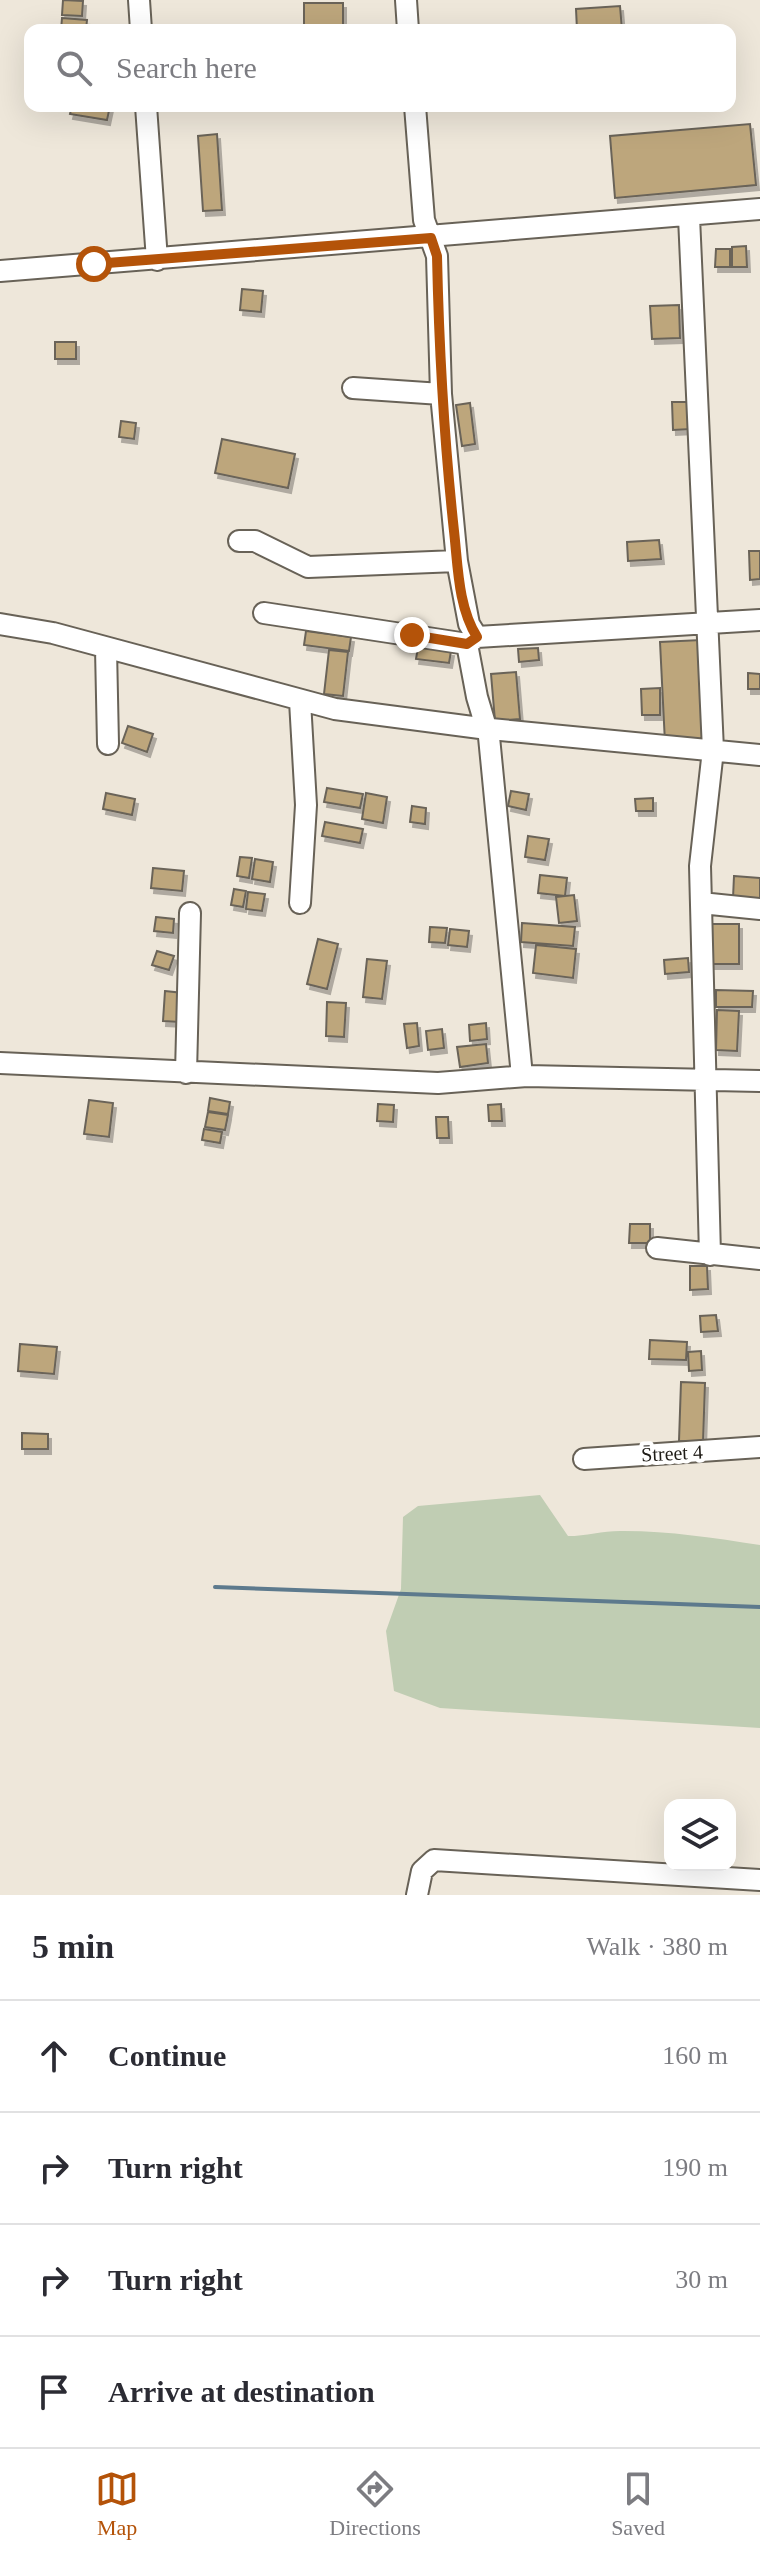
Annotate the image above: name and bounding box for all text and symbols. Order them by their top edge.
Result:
search box [24,24,736,112]
icon: search [52,46,96,90]
text: Search here [116,51,257,84]
route start [76,246,112,282]
route end [394,617,430,653]
street label: S̄treet 4 [641,1440,703,1466]
map controls [664,1799,736,1871]
button: layers [664,1799,736,1871]
text: 5 min [32,1928,114,1965]
text: Walk · 380 m [586,1932,728,1961]
icon: ahead [32,2034,76,2078]
text: Continue [108,2039,226,2072]
text: 160 m [662,2041,728,2070]
icon: right [32,2146,76,2190]
text: Turn right [108,2151,243,2184]
text: 190 m [662,2153,728,2182]
icon: right [32,2258,76,2302]
text: Turn right [108,2263,243,2296]
text: 30 m [675,2265,728,2294]
icon: arrive [32,2370,76,2414]
text: Arrive at destination [108,2375,375,2408]
tab: Map [95,2467,139,2541]
tab: Directions [329,2467,421,2541]
tab: Saved [611,2467,665,2541]

